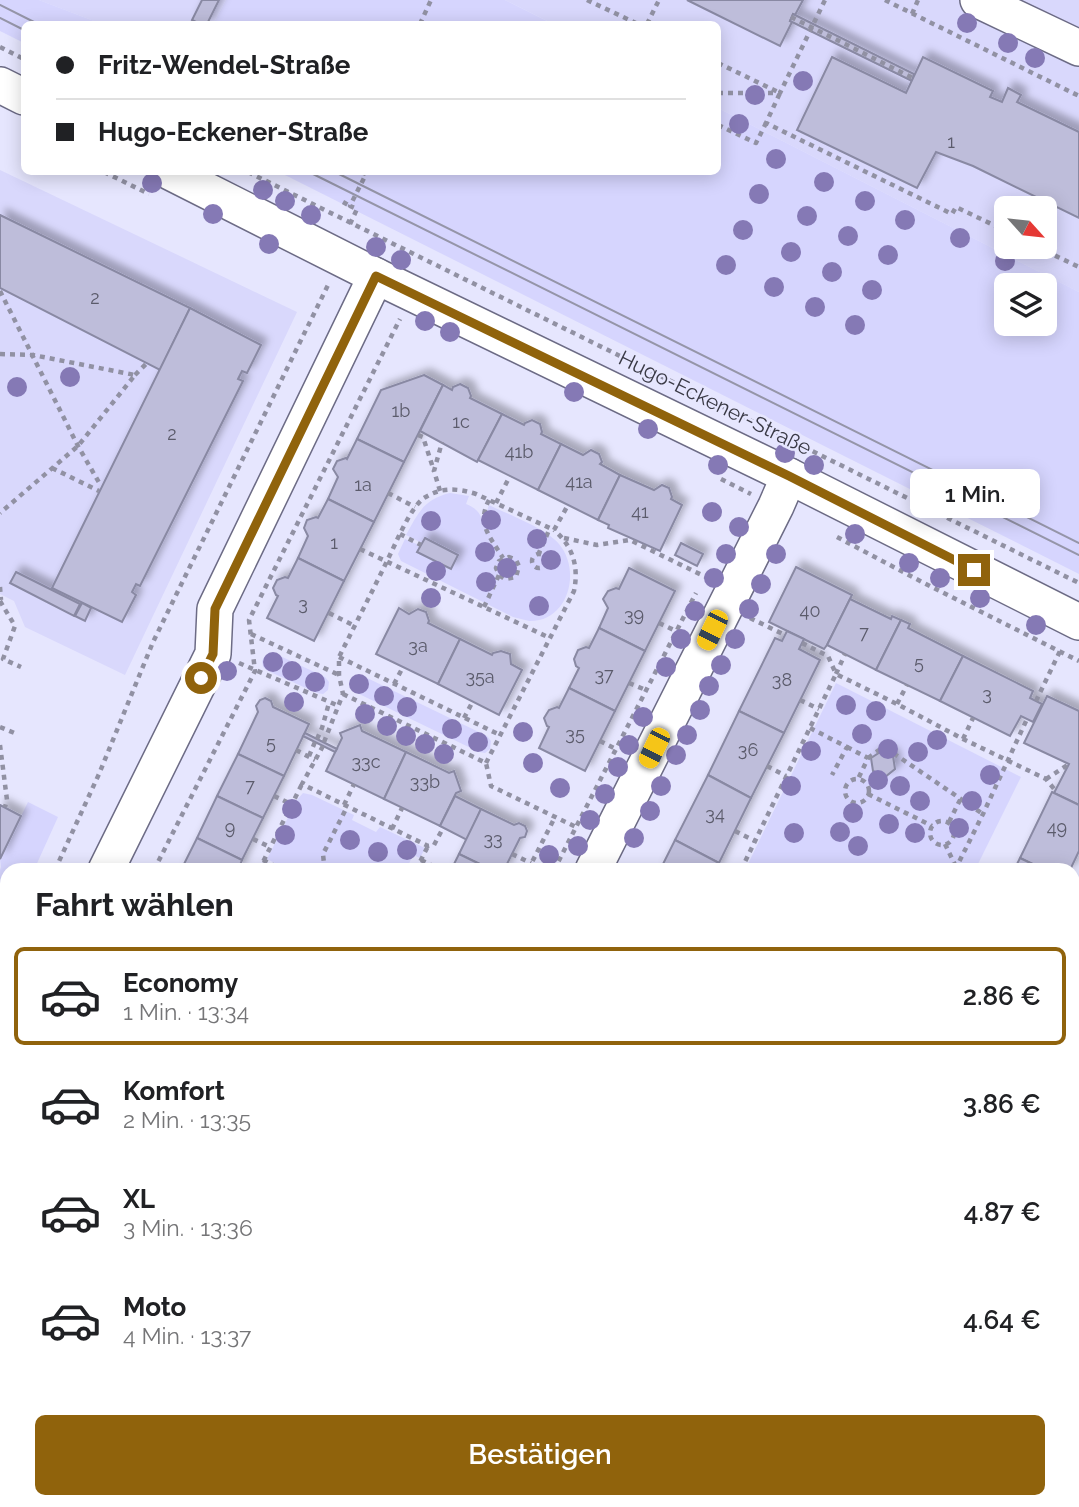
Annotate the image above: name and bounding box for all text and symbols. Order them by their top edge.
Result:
text: Fritz-Wendel-Straße [98,50,350,80]
text: Hugo-Eckener-Straße [98,117,368,147]
house number: 1 [947,131,955,152]
north arrow [994,196,1057,259]
map controls [994,196,1057,336]
button: layers [994,273,1057,336]
house number: 2 [90,287,100,308]
street label: Hugo-Eckener-Straße [615,345,816,460]
house number: 1b [392,400,410,421]
house number: 1c [452,411,470,432]
house number: 2 [167,423,177,444]
house number: 41b [505,441,533,462]
callout: 1 Min. [909,468,1039,518]
house number: 41a [565,471,593,492]
house number: 1a [354,474,372,495]
text: 1 Min. [945,480,1005,507]
house number: 41 [631,501,649,522]
house number: 1 [330,532,338,553]
route end [958,554,990,586]
house number: 3 [298,593,308,614]
house number: 40 [800,600,820,621]
house number: 39 [624,604,644,625]
car [694,607,731,653]
house number: 7 [859,622,869,643]
house number: 3a [408,635,428,656]
house number: 5 [914,652,924,673]
route start [185,662,217,694]
house number: 37 [594,664,614,685]
house number: 35a [465,666,495,687]
house number: 38 [772,669,792,690]
house number: 3 [982,683,992,704]
house number: 35 [565,723,585,744]
car [636,725,673,771]
house number: 5 [266,732,276,753]
house number: 36 [738,739,758,760]
house number: 33c [351,751,381,772]
house number: 33b [410,771,440,792]
house number: 7 [245,775,255,796]
house number: 34 [705,803,725,824]
house number: 9 [225,817,235,838]
house number: 49 [1047,817,1067,838]
house number: 33 [483,828,503,849]
text: Fahrt wählen [35,886,234,923]
icon: car [39,965,102,1028]
text: Economy [123,968,238,998]
text: 2.86 € [963,981,1041,1011]
text: 1 Min. · 13:34 [123,998,249,1025]
icon: car [39,1073,102,1136]
text: Komfort [123,1076,225,1106]
text: 3.86 € [963,1089,1041,1119]
text: 2 Min. · 13:35 [123,1106,251,1133]
icon: car [39,1181,102,1244]
text: XL [123,1184,155,1214]
text: 4.87 € [964,1197,1041,1227]
text: 3 Min. · 13:36 [123,1214,253,1241]
icon: car [39,1289,102,1352]
text: Moto [123,1292,186,1322]
text: 4.64 € [963,1305,1041,1335]
text: 4 Min. · 13:37 [123,1322,251,1349]
button: Bestätigen [35,1415,1045,1495]

